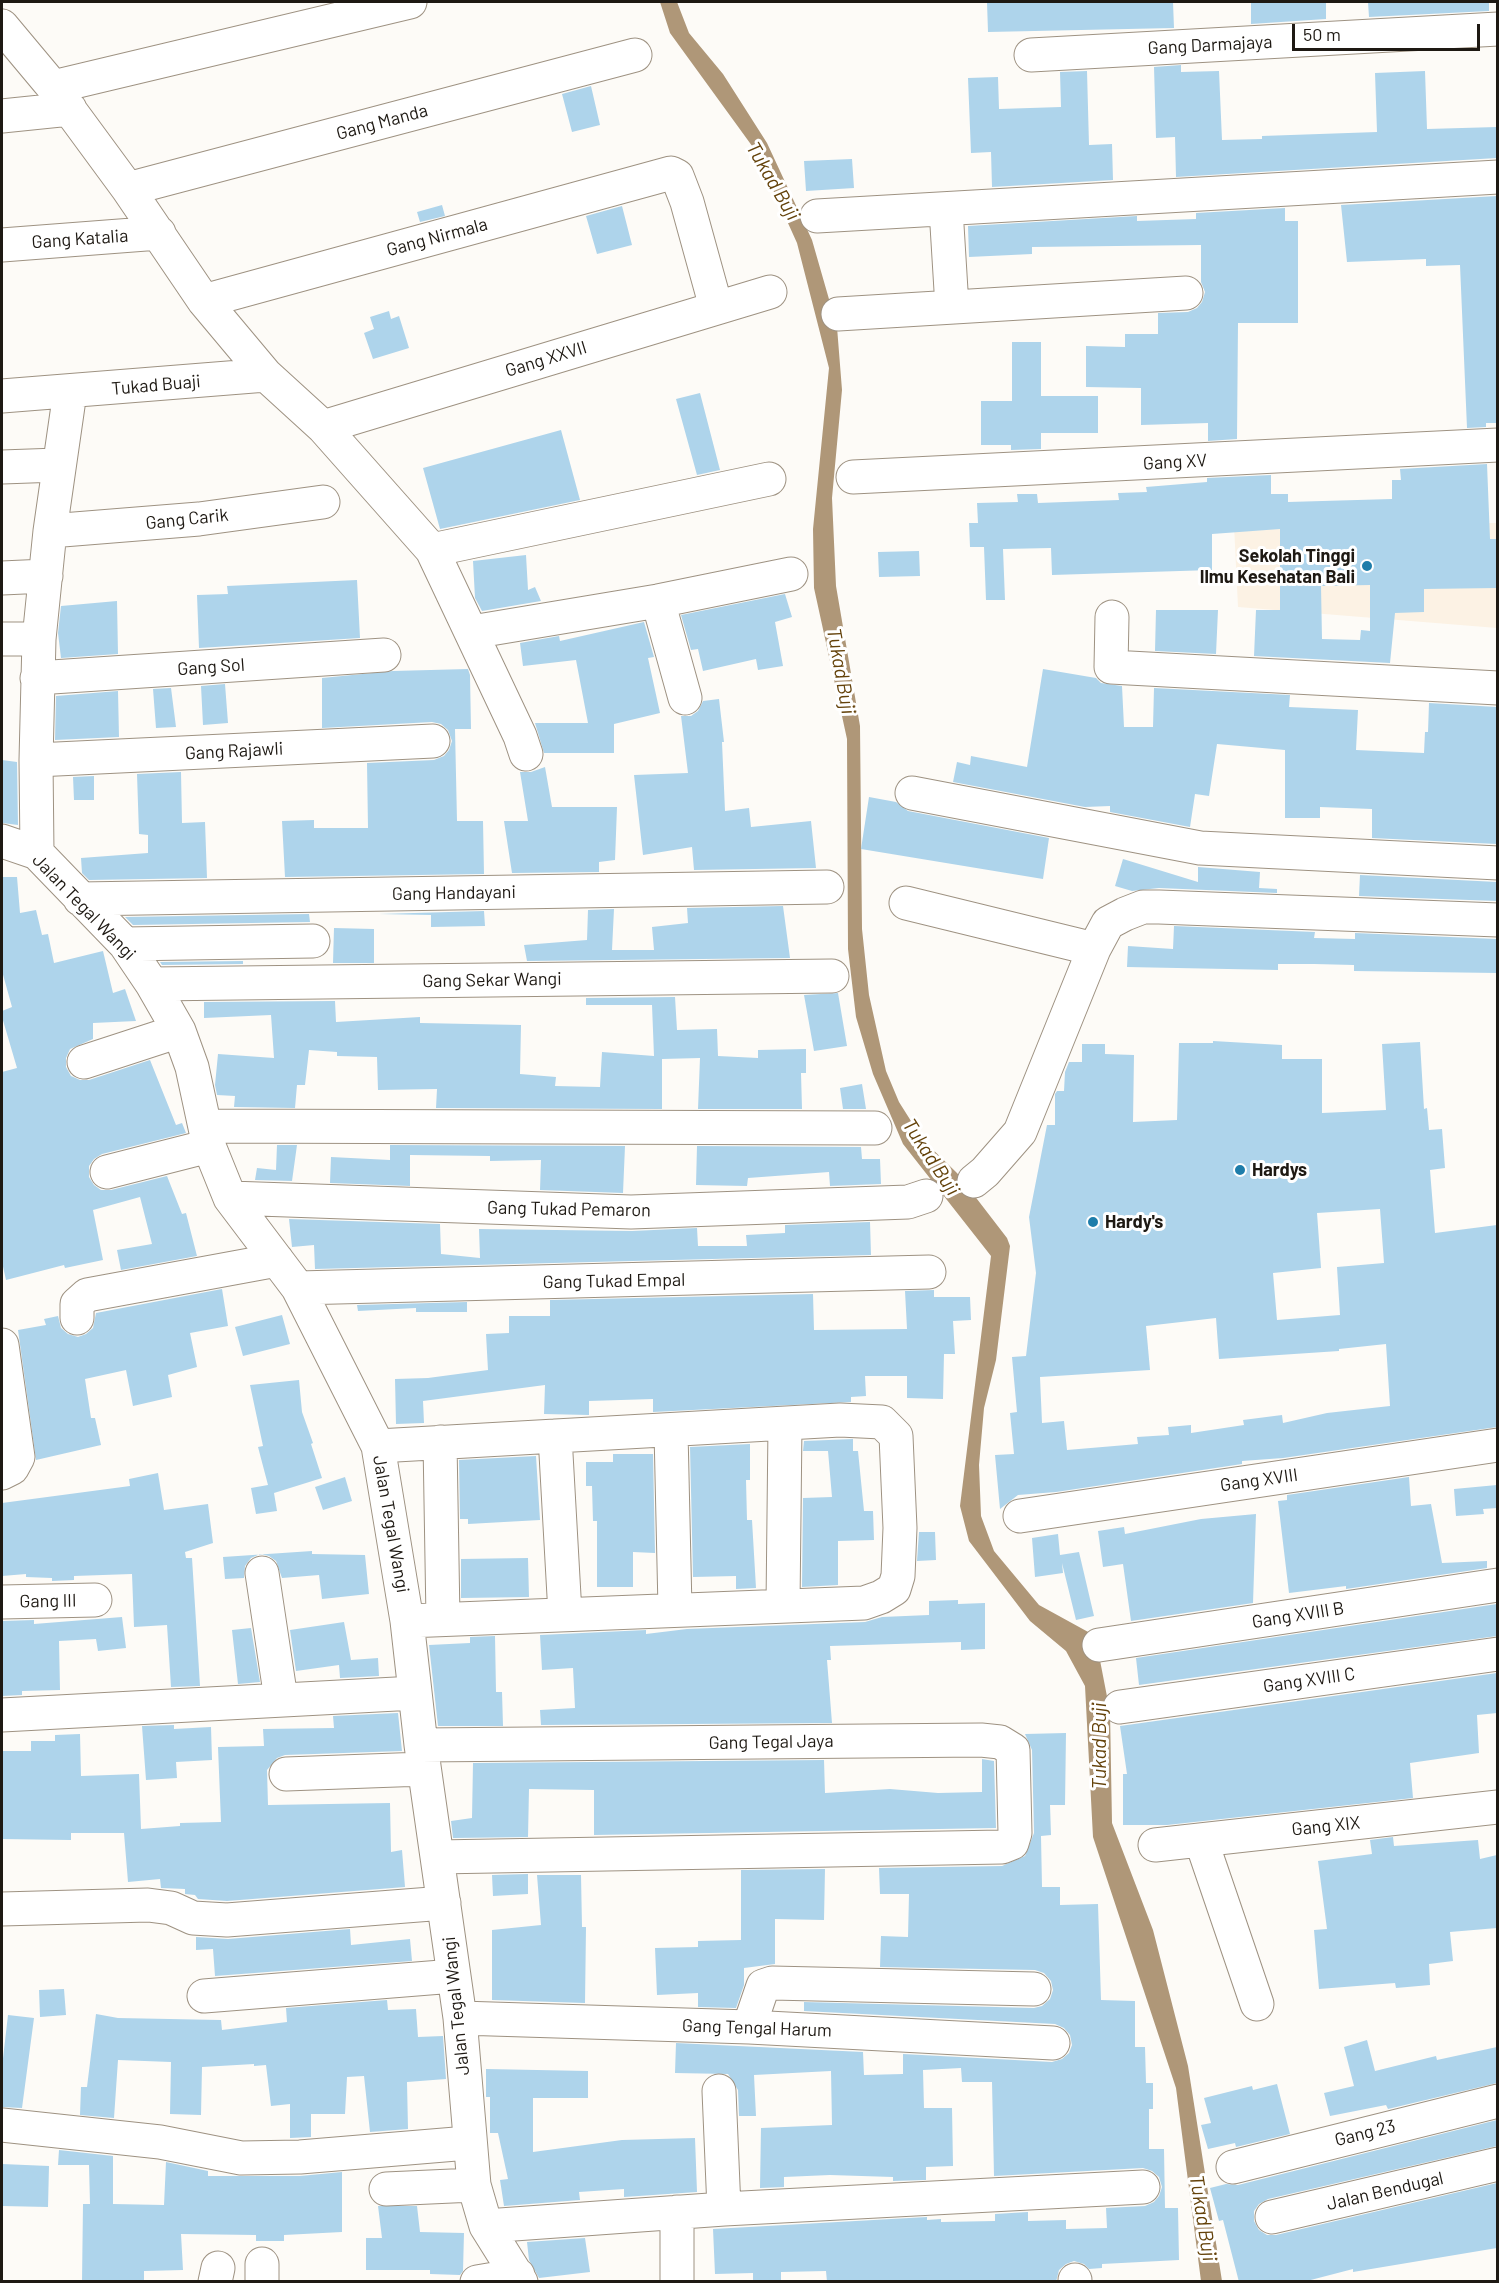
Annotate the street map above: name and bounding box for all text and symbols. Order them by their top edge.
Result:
scale bar [1295,12,1482,50]
text: 50 m [1303,23,1341,45]
street label: Gang Darmajaya [1147,31,1273,59]
street label: Gang Manda [334,99,430,145]
water label: Tukad Buji [741,137,805,225]
street label: Gang Nirmala [384,213,490,261]
street label: Gang Katalia [31,225,129,253]
street label: Gang XXVII [503,336,589,382]
street label: Tukad Buaji [110,370,202,400]
street label: Gang XV [1142,450,1208,474]
street label: Gang Carik [145,504,229,534]
place label: Sekolah Tinggi Ilmu Kesehatan Bali [1200,545,1355,588]
marker: Sekolah Tinggi Ilmu Kesehatan Bali [1360,559,1374,573]
water label: Tukad Buji [822,626,860,716]
street label: Gang Sol [177,654,245,680]
street label: Gang Rajawli [184,738,284,764]
street label: Jalan Tegal Wangi [28,849,140,965]
street label: Gang Handayani [392,881,516,905]
street label: Gang Sekar Wangi [422,968,562,992]
water label: Tukad Buji [897,1114,965,1200]
place label: Hardys [1252,1159,1307,1181]
marker: Hardys [1233,1163,1247,1177]
street label: Gang Tukad Pemaron [487,1197,651,1221]
place label: Hardy's [1105,1211,1163,1233]
marker: Hardy's [1086,1215,1100,1229]
street label: Gang Tukad Empal [542,1269,686,1293]
street label: Jalan Tegal Wangi [368,1453,414,1595]
street label: Gang XVIII [1219,1464,1299,1496]
street label: Gang III [19,1590,77,1612]
street label: Gang XVIII B [1250,1597,1346,1633]
street label: Gang XVIII C [1262,1663,1356,1697]
water label: Tukad Buji [1087,1702,1111,1790]
street label: Gang Tegal Jaya [708,1730,834,1754]
street label: Gang XIX [1291,1812,1361,1840]
street label: Jalan Tegal Wangi [438,1936,474,2076]
street label: Gang Tengal Harum [682,2015,832,2041]
street label: Gang 23 [1332,2115,1398,2151]
street label: Jalan Bendugal [1325,2167,1445,2215]
water label: Tukad Buji [1184,2173,1222,2263]

